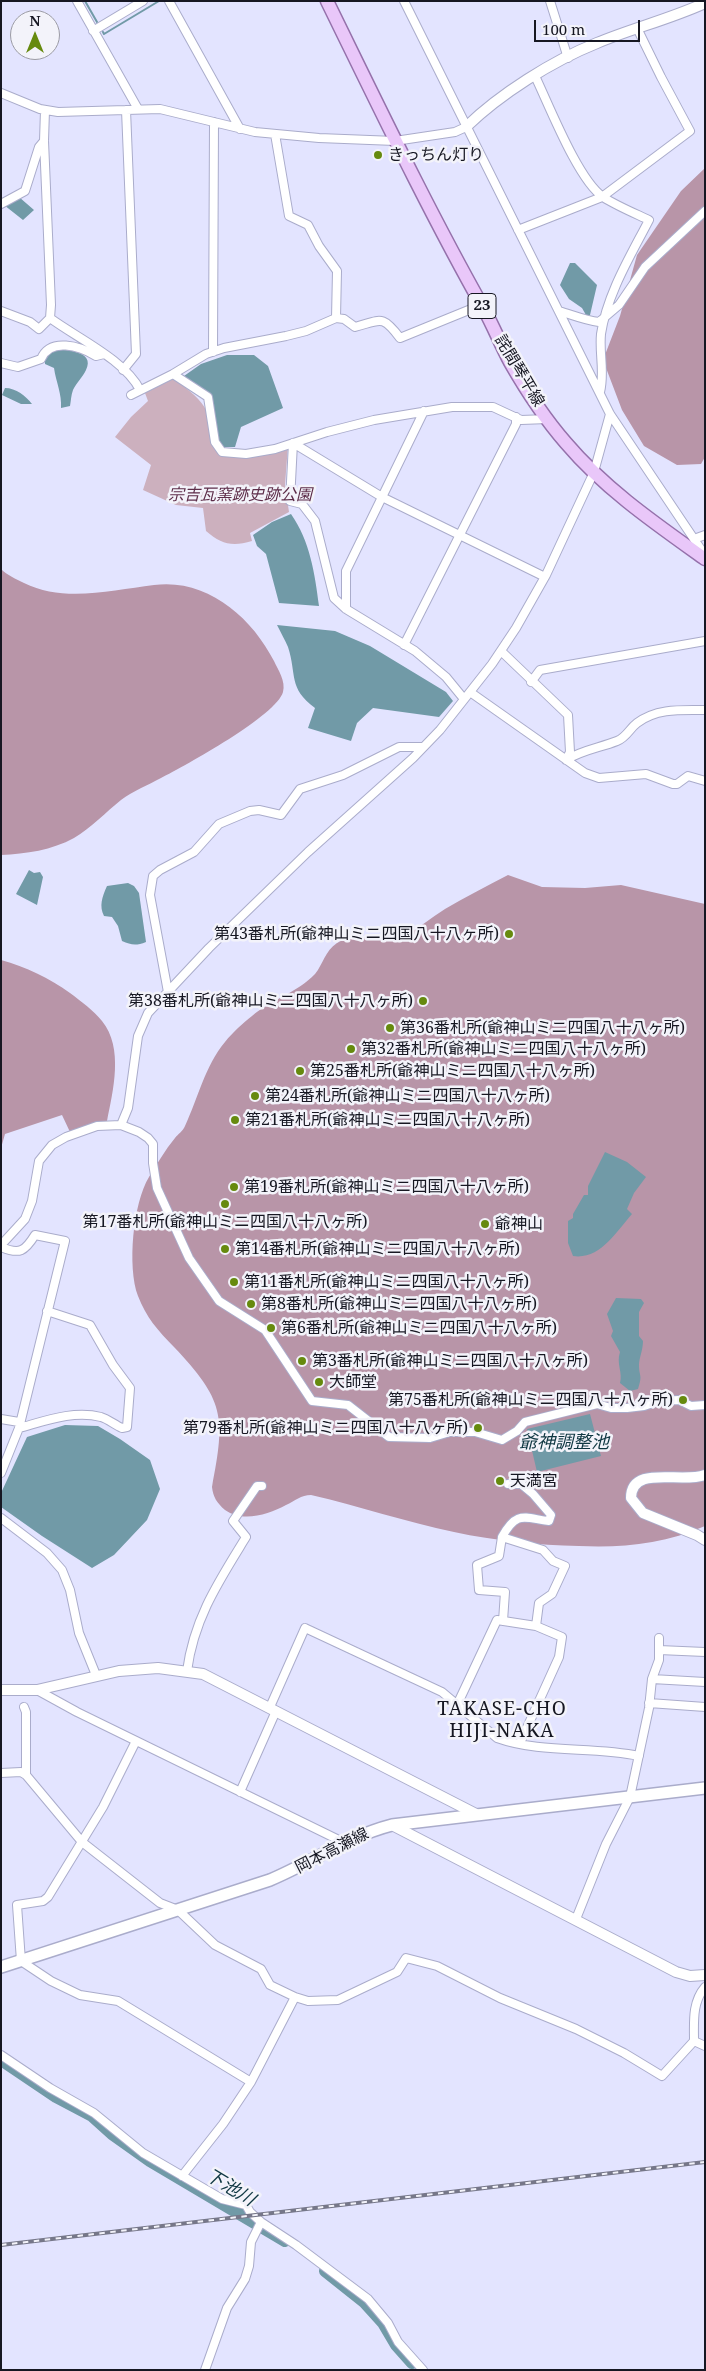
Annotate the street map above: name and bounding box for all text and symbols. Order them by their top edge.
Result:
north arrow [10,10,60,60]
scale bar [536,10,642,42]
text: N [29,11,41,30]
text: 100 m [542,19,585,39]
place label: きっちん灯り [388,145,484,165]
marker: きっちん灯り [372,149,384,161]
road number: 23 [468,294,496,318]
street label: 詫間琴平線 [490,332,548,410]
park label: 宗吉瓦窯跡史跡公園 [168,485,312,505]
place label: 第43番札所(爺神山ミニ四国八十八ヶ所) [214,924,499,944]
marker: 第43番札所(爺神山ミニ四国八十八ヶ所) [503,928,515,940]
place label: 第38番札所(爺神山ミニ四国八十八ヶ所) [128,991,413,1011]
marker: 第38番札所(爺神山ミニ四国八十八ヶ所) [417,995,429,1007]
place label: 第36番札所(爺神山ミニ四国八十八ヶ所) [400,1018,685,1038]
marker: 第36番札所(爺神山ミニ四国八十八ヶ所) [384,1022,396,1034]
place label: 第32番札所(爺神山ミニ四国八十八ヶ所) [361,1039,646,1059]
marker: 第32番札所(爺神山ミニ四国八十八ヶ所) [345,1043,357,1055]
place label: 第25番札所(爺神山ミニ四国八十八ヶ所) [310,1061,595,1081]
marker: 第25番札所(爺神山ミニ四国八十八ヶ所) [294,1065,306,1077]
place label: 第24番札所(爺神山ミニ四国八十八ヶ所) [265,1086,550,1106]
marker: 第24番札所(爺神山ミニ四国八十八ヶ所) [249,1090,261,1102]
place label: 第21番札所(爺神山ミニ四国八十八ヶ所) [245,1110,530,1130]
marker: 第21番札所(爺神山ミニ四国八十八ヶ所) [229,1114,241,1126]
place label: 第19番札所(爺神山ミニ四国八十八ヶ所) [244,1177,529,1197]
marker: 第19番札所(爺神山ミニ四国八十八ヶ所) [228,1181,240,1193]
marker: 第17番札所(爺神山ミニ四国八十八ヶ所) [219,1198,231,1210]
place label: 第17番札所(爺神山ミニ四国八十八ヶ所) [83,1212,367,1232]
place label: 爺神山 [495,1214,543,1234]
marker: 爺神山 [479,1218,491,1230]
place label: 第14番札所(爺神山ミニ四国八十八ヶ所) [235,1239,520,1259]
marker: 第14番札所(爺神山ミニ四国八十八ヶ所) [219,1243,231,1255]
place label: 第11番札所(爺神山ミニ四国八十八ヶ所) [244,1272,529,1292]
marker: 第11番札所(爺神山ミニ四国八十八ヶ所) [228,1276,240,1288]
place label: 第8番札所(爺神山ミニ四国八十八ヶ所) [261,1294,537,1314]
marker: 第8番札所(爺神山ミニ四国八十八ヶ所) [245,1298,257,1310]
place label: 第6番札所(爺神山ミニ四国八十八ヶ所) [281,1318,557,1338]
marker: 第6番札所(爺神山ミニ四国八十八ヶ所) [265,1322,277,1334]
place label: 第3番札所(爺神山ミニ四国八十八ヶ所) [312,1351,588,1371]
marker: 第3番札所(爺神山ミニ四国八十八ヶ所) [296,1355,308,1367]
place label: 大師堂 [329,1372,377,1392]
marker: 大師堂 [313,1376,325,1388]
place label: 第75番札所(爺神山ミニ四国八十八ヶ所) [388,1390,673,1410]
marker: 第75番札所(爺神山ミニ四国八十八ヶ所) [677,1394,689,1406]
place label: 第79番札所(爺神山ミニ四国八十八ヶ所) [183,1418,468,1438]
marker: 第79番札所(爺神山ミニ四国八十八ヶ所) [472,1422,484,1434]
water label: 爺神調整池 [519,1432,609,1454]
place label: 天満宮 [510,1471,558,1491]
marker: 天満宮 [494,1475,506,1487]
district label: TAKASE-CHO HIJI-NAKA [436,1699,568,1743]
street label: 岡本高瀬線 [292,1824,372,1878]
water label: 下池川 [201,2165,259,2211]

